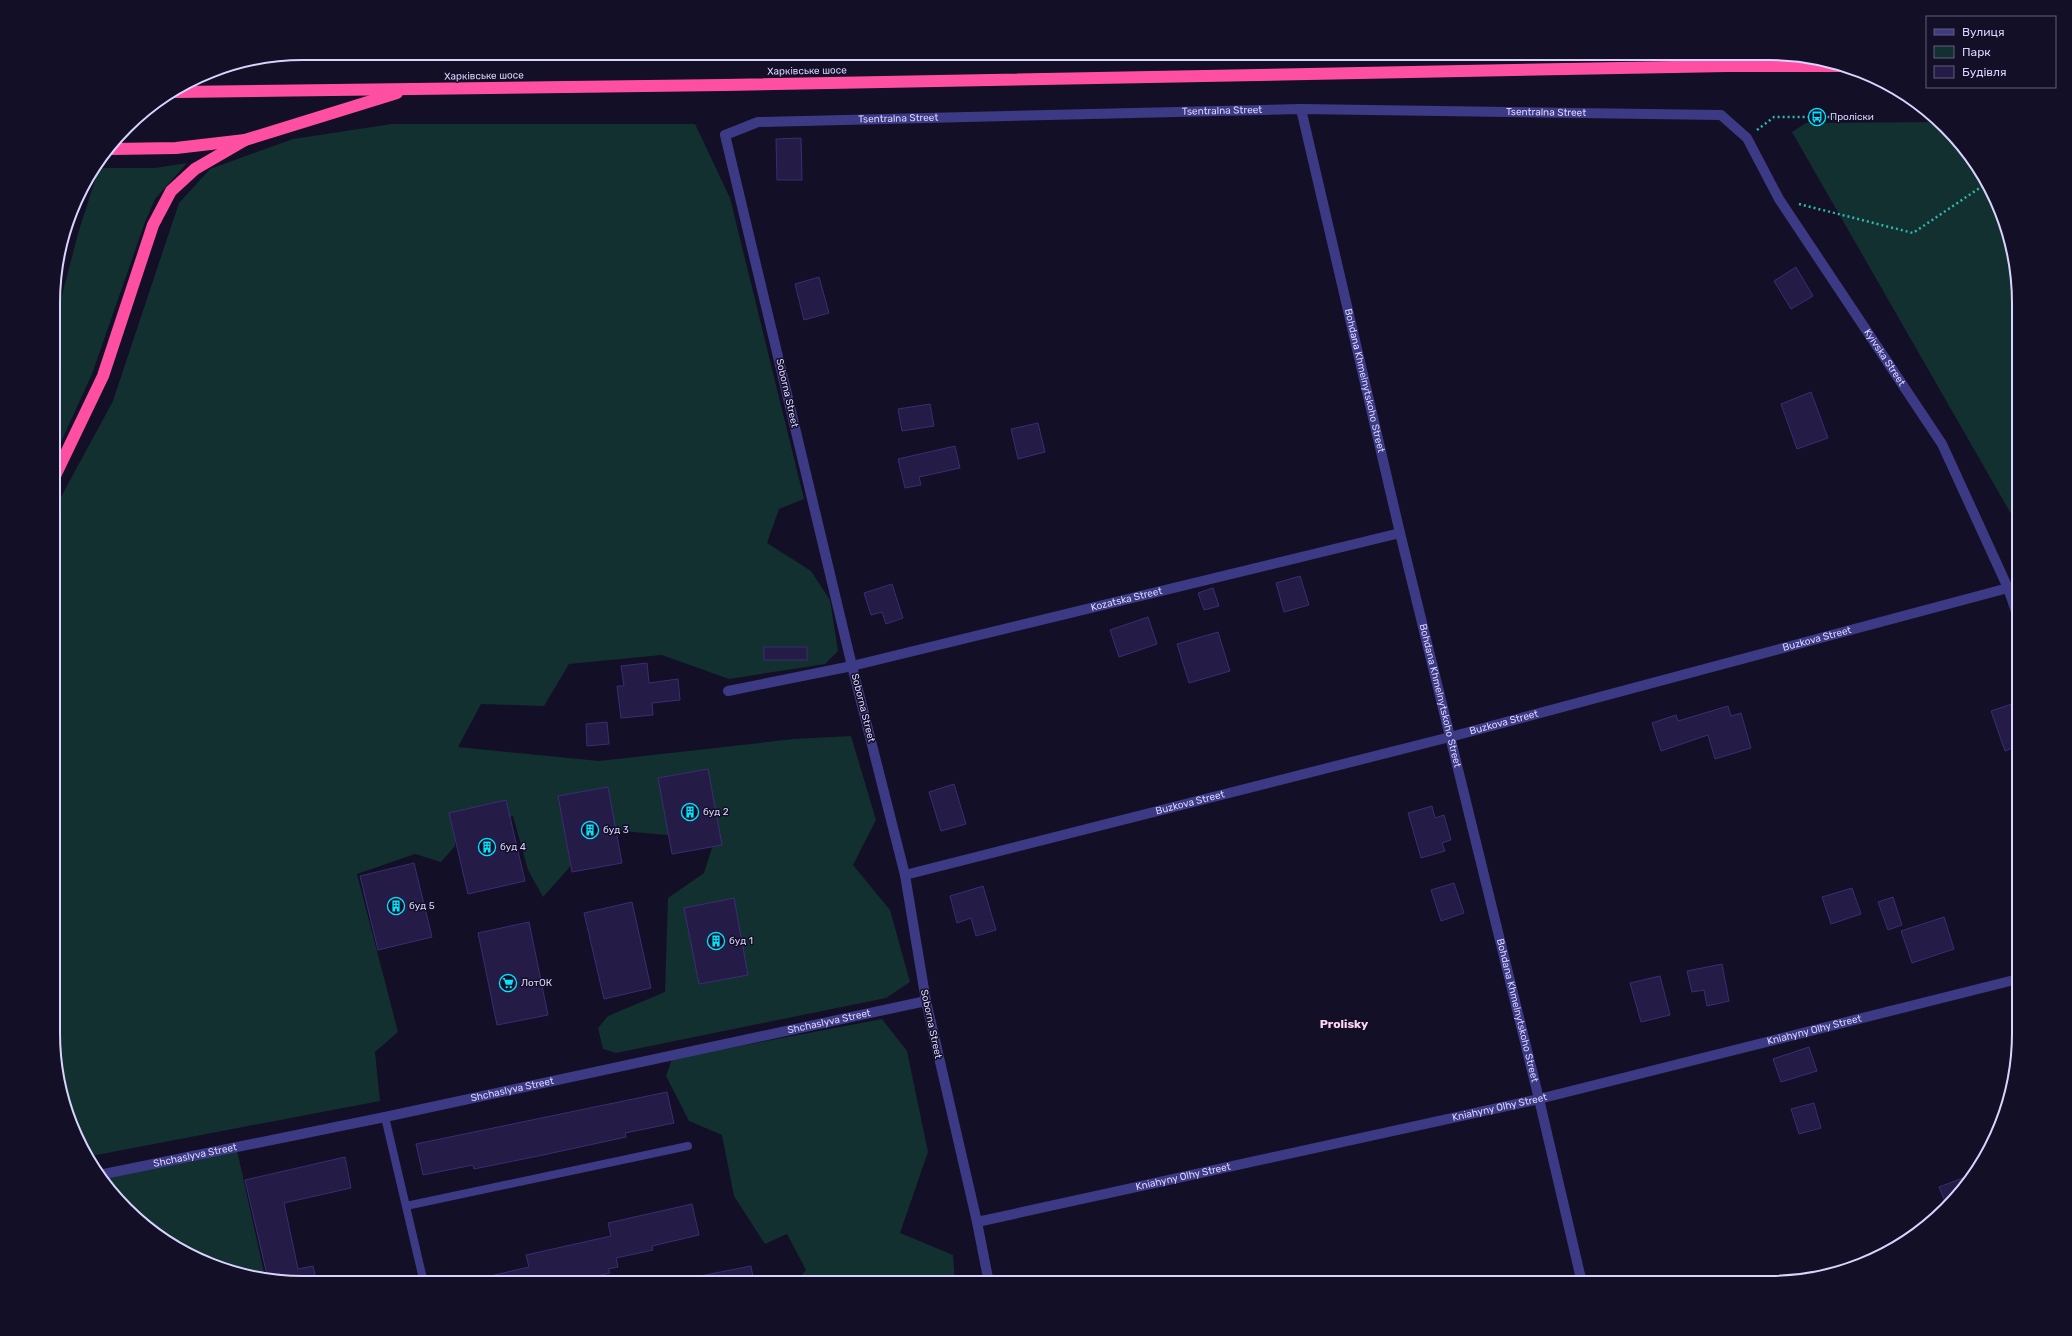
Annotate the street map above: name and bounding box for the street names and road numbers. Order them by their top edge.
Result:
street label: Харківське шосе [767,64,847,78]
street label: Харківське шосе [444,69,524,83]
street label: Tsentralna Street [1182,104,1262,118]
street label: Tsentralna Street [1506,106,1586,119]
street label: Tsentralna Street [858,112,939,126]
street label: Bohdana Khmelnytskoho Street [1342,308,1387,454]
street label: Kyivska Street [1861,327,1908,388]
street label: Soborna Street [773,357,801,429]
street label: Kozatska Street [1090,585,1164,614]
street label: Bohdana Khmelnytskoho Street [1417,623,1463,769]
street label: Buzkova Street [1781,624,1853,654]
street label: Soborna Street [849,672,877,744]
street label: Buzkova Street [1468,708,1540,738]
street label: Buzkova Street [1154,788,1226,817]
street label: Bohdana Khmelnytskoho Street [1494,937,1541,1084]
street label: Soborna Street [918,988,944,1060]
street label: Shchaslyva Street [786,1007,872,1037]
street label: Kniahyny Olhy Street [1766,1012,1863,1048]
street label: Shchaslyva Street [470,1075,555,1104]
street label: Kniahyny Olhy Street [1451,1091,1548,1124]
street label: Shchaslyva Street [152,1141,238,1170]
street label: Kniahyny Olhy Street [1134,1161,1232,1193]

